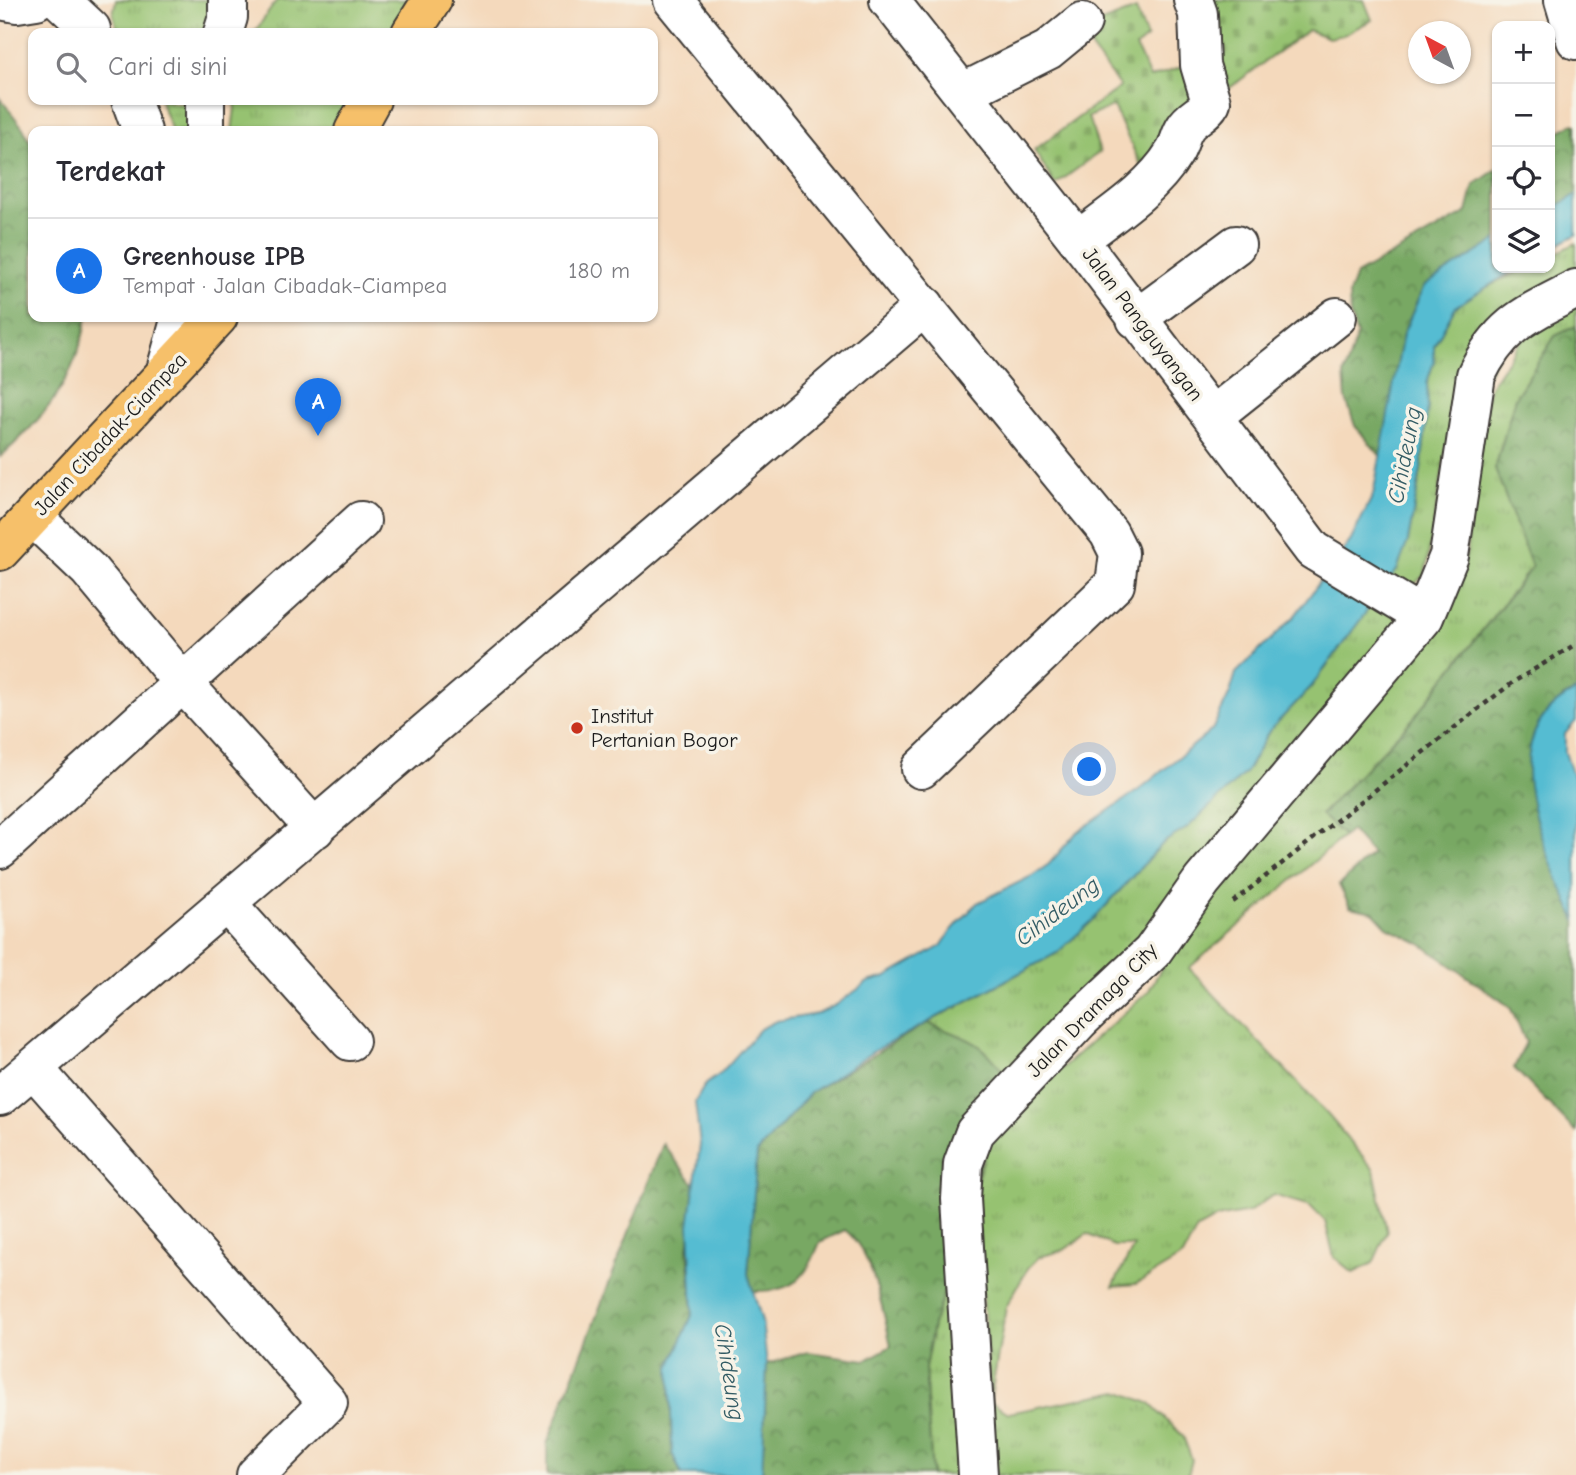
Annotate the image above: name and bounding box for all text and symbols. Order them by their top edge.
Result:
north arrow [1408,21,1471,84]
map controls [1492,21,1555,273]
button: + [1492,21,1555,84]
search box [28,28,658,105]
icon: search [52,48,90,86]
text: Cari di sini [108,52,228,82]
button: − [1492,84,1555,147]
button: locate [1492,147,1555,210]
text: Terdekat [56,154,165,189]
button: layers [1492,210,1555,273]
text: Greenhouse IPB [123,242,305,272]
street label: Jalan Pangguyangan [1077,243,1209,405]
text: A [73,257,85,284]
text: 180 m [568,257,630,284]
text: Tempat · Jalan Cibadak-Ciampea [123,272,447,299]
street label: Jalan Cibadak-Ciampea [29,348,191,520]
pin: A [295,378,341,436]
water label: Cihideung [1382,405,1427,506]
place label: Institut Pertanian Bogor [591,704,738,752]
marker: Institut Pertanian Bogor [569,720,585,736]
your location [1072,752,1106,786]
water label: Cihideung [1010,871,1104,952]
street label: Jalan Dramaga City [1022,938,1162,1082]
water label: Cihideung [709,1322,750,1422]

